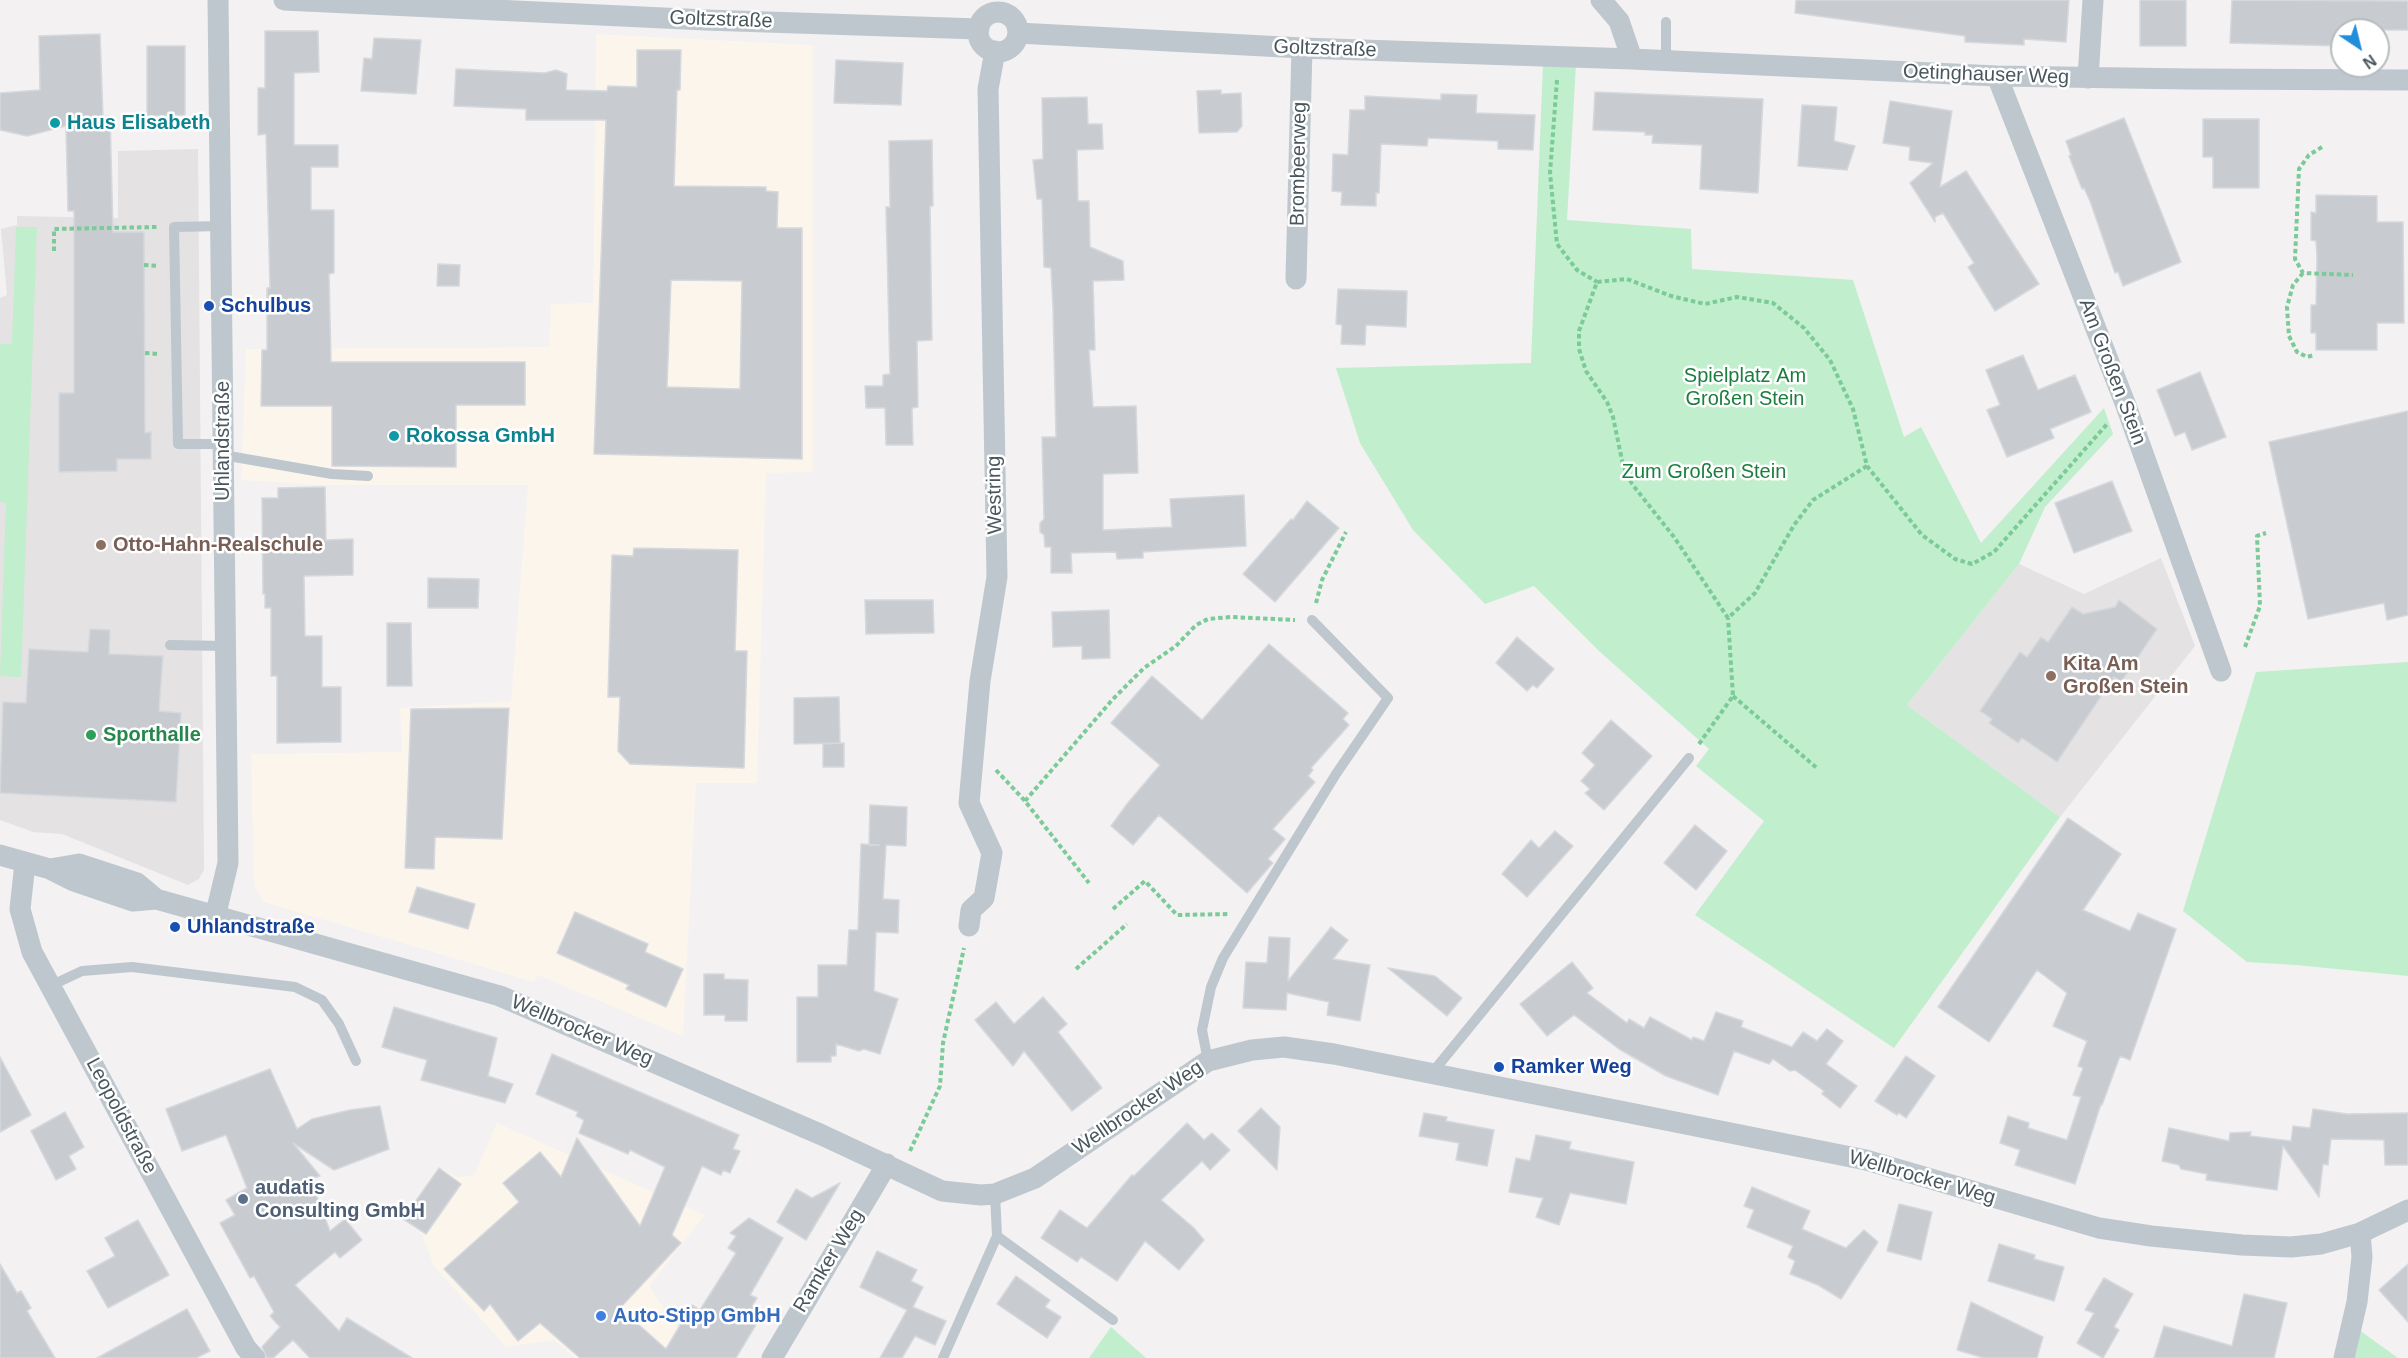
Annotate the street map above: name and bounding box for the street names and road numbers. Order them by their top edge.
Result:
street label: Goltzstraße [669,6,773,34]
street label: Goltzstraße [1273,35,1377,63]
street label: Oetinghauser Weg [1902,60,2070,90]
street label: Brombeerweg [1286,102,1312,226]
street label: Am Großen Stein [2073,296,2151,448]
street label: Uhlandstraße [211,381,235,501]
street label: Westring [982,456,1008,534]
street label: Wellbrocker Weg [508,990,656,1072]
street label: Leopoldstraße [80,1054,162,1178]
street label: Wellbrocker Weg [1068,1056,1208,1160]
street label: Wellbrocker Weg [1846,1146,1998,1210]
street label: Ramker Weg [789,1205,869,1317]

